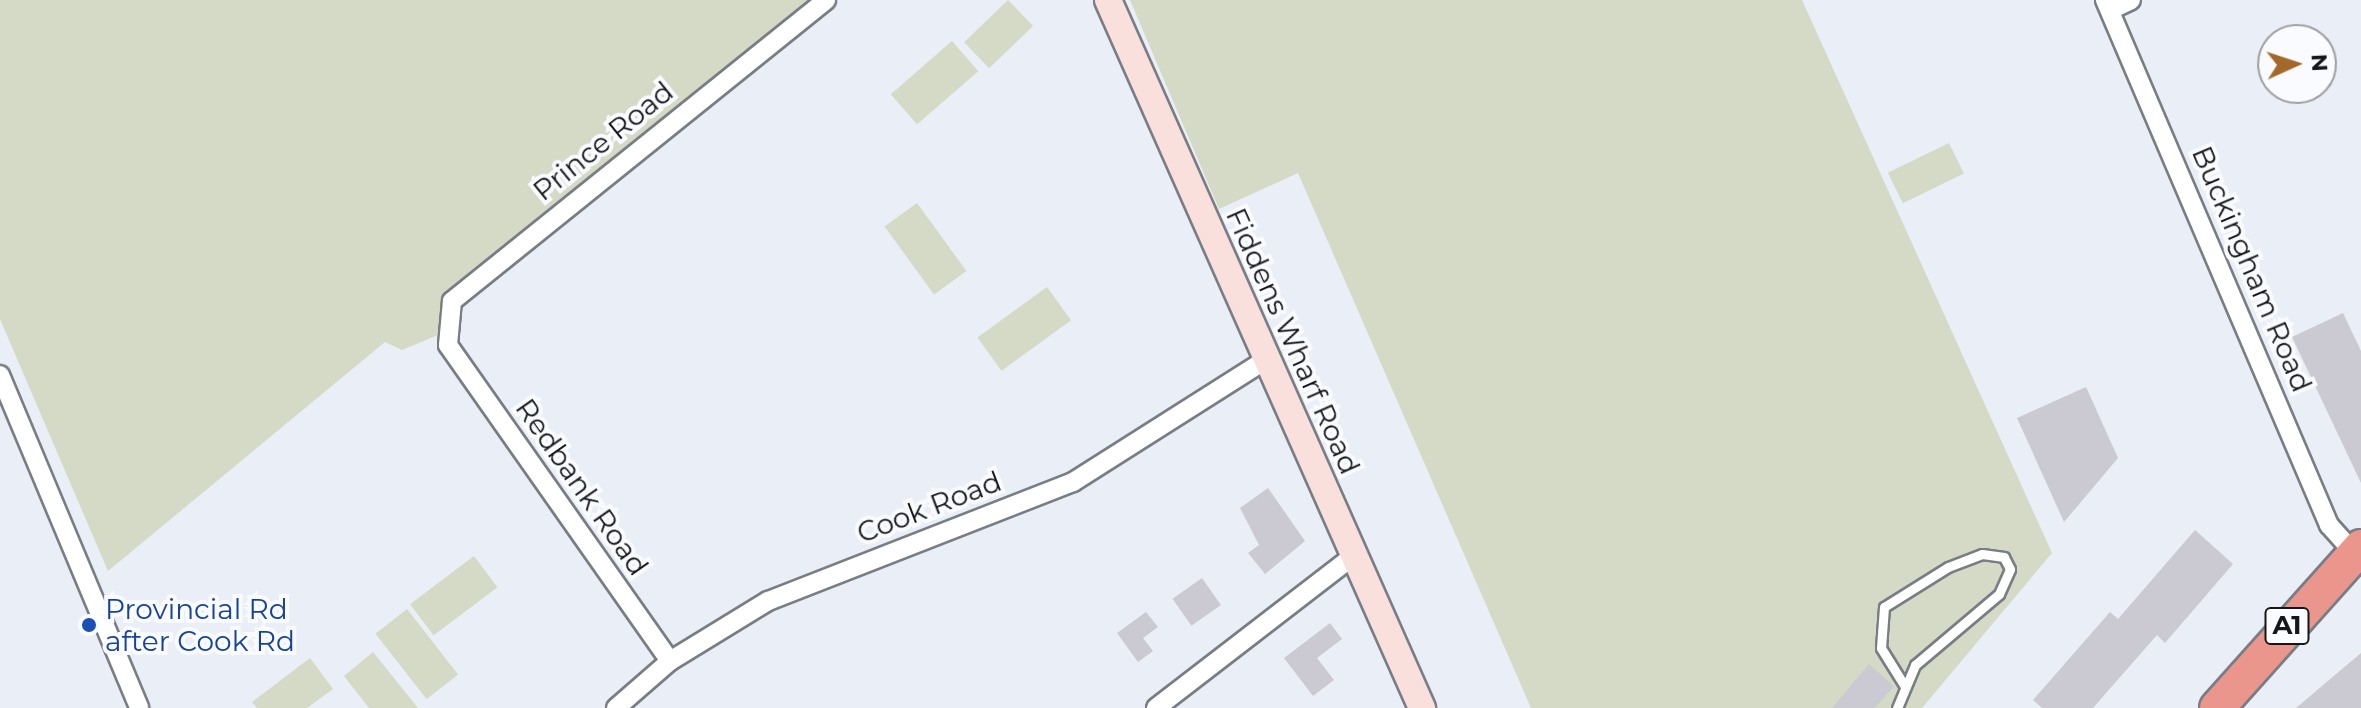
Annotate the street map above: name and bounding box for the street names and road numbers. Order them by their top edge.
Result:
street label: Prince Road [526,74,680,208]
street label: Buckingham Road [2185,141,2319,397]
street label: Fiddens Wharf Road [1219,203,1367,479]
street label: Redbank Road [509,392,655,582]
street label: Cook Road [852,464,1006,550]
road number: A1 [2263,604,2311,648]

